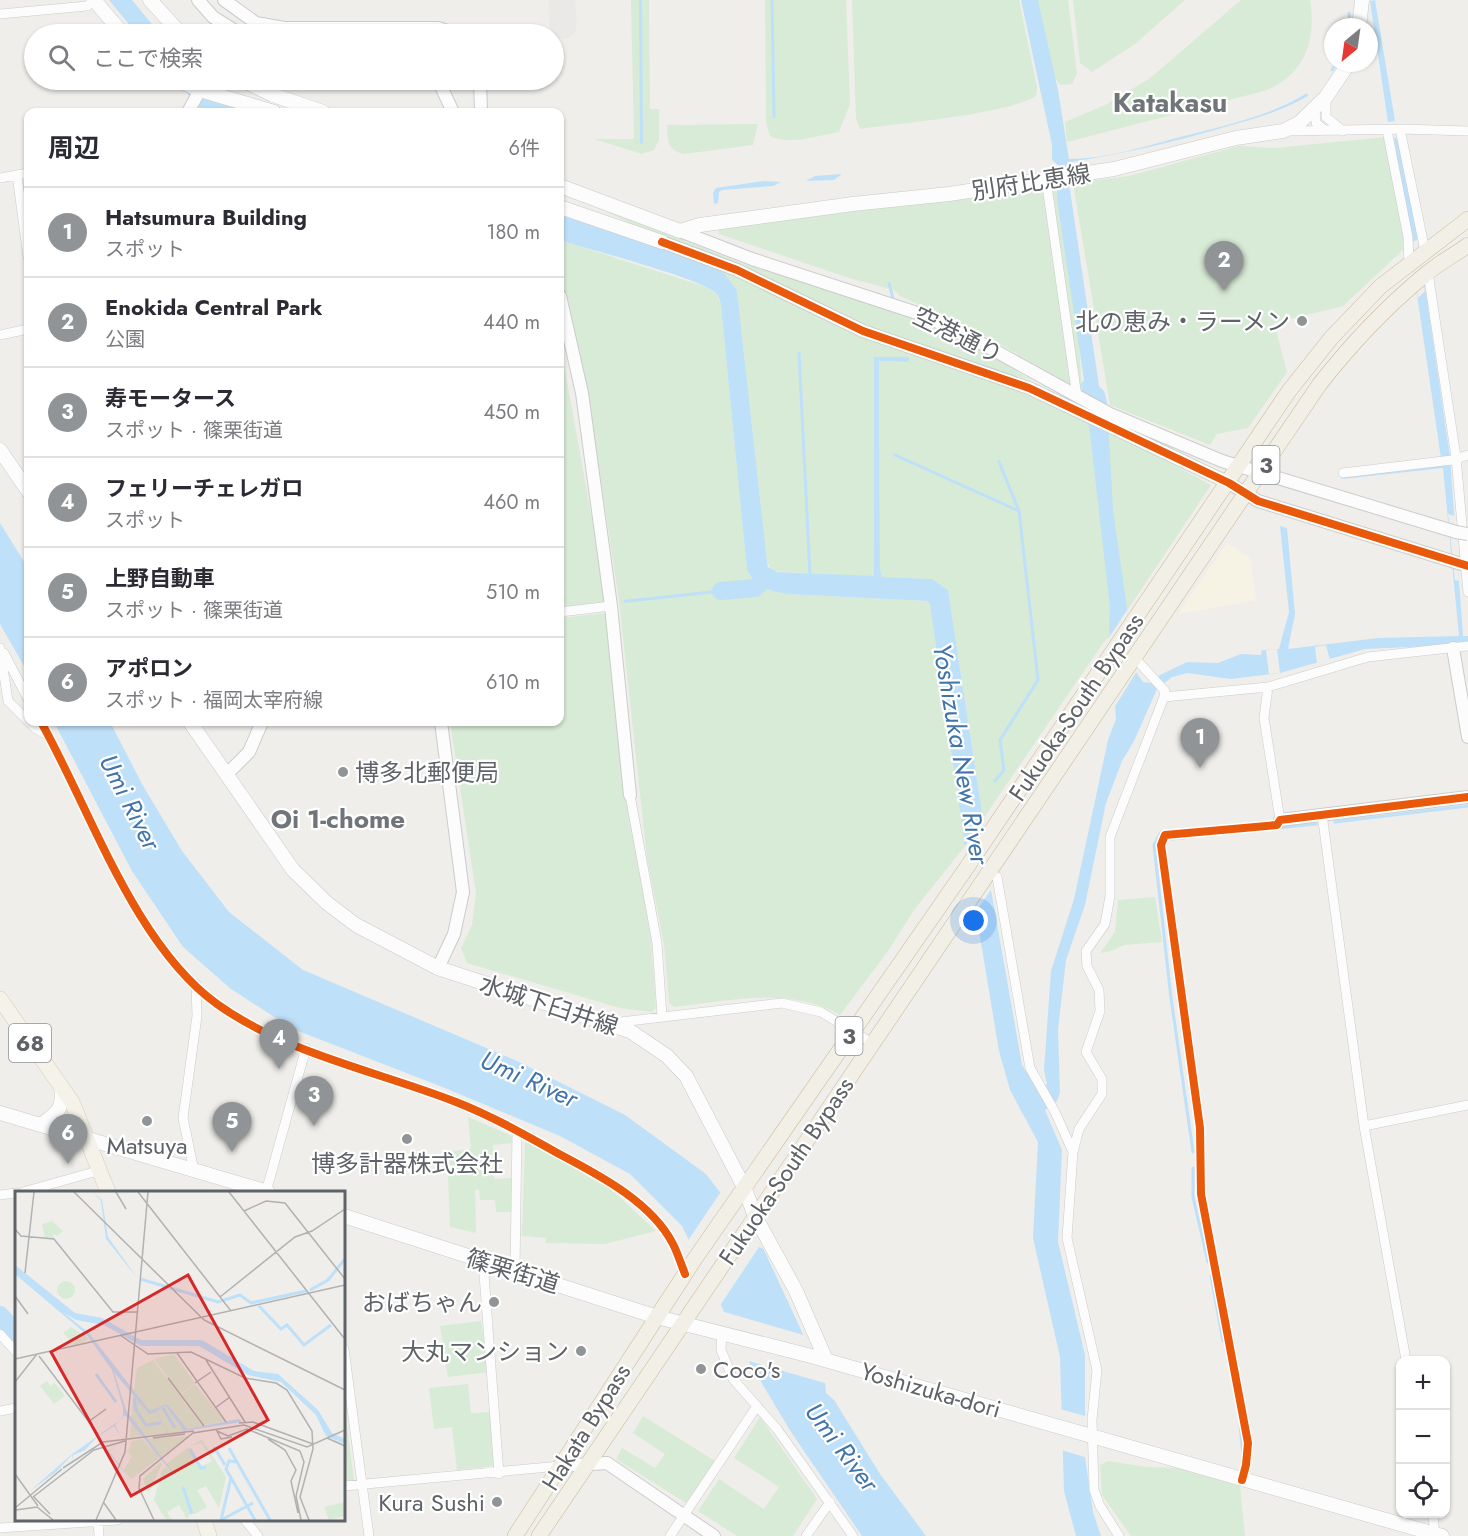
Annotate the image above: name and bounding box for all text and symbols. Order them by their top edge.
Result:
north arrow [1324,18,1378,72]
search box [24,24,564,90]
icon: search [45,41,78,74]
text: ここで検索 [93,42,203,74]
district label: Katakasu [1113,83,1227,122]
text: 周辺 [48,129,100,167]
text: 6件 [508,134,540,163]
street label: 別府比恵線 [969,155,1093,209]
text: Hatsumura Building [105,201,307,233]
text: 1 [62,218,73,247]
text: 180 m [486,218,540,247]
text: スポット [105,235,185,264]
pin: 2 [1204,242,1244,291]
text: Enokida Central Park [105,291,322,323]
street label: 空港通り [907,298,1009,372]
place label: 北の恵み・ラーメン [1075,304,1290,339]
text: 2 [61,308,74,337]
text: 440 m [483,308,540,337]
marker: 北の恵み・ラーメン [1295,314,1309,328]
text: 公園 [105,325,145,354]
text: 寿モータース [105,382,236,414]
text: 3 [61,398,74,427]
text: 450 m [483,398,540,427]
text: スポット · 篠栗街道 [105,416,283,445]
road number: 3 [1252,446,1280,484]
text: フェリーチェレガロ [105,472,303,504]
text: 4 [61,488,74,517]
text: 460 m [483,488,540,517]
text: スポット [105,506,185,535]
text: 上野自動車 [105,562,215,594]
text: 5 [61,578,74,607]
text: 510 m [486,578,540,607]
text: スポット · 篠栗街道 [105,596,283,625]
street label: Fukuoka-South Bypass [1000,606,1152,808]
water label: Yoshizuka New River [923,641,999,869]
text: アポロン [105,652,193,684]
text: 6 [61,668,74,697]
text: 610 m [486,668,540,697]
text: スポット · 福岡太宰府線 [105,686,323,715]
pin: 1 [1180,718,1220,768]
water label: Umi River [90,748,171,858]
place label: 博多北郵便局 [355,755,499,790]
marker: 博多北郵便局 [336,765,350,779]
district label: Oi 1-chome [271,800,405,838]
your location [959,906,988,935]
street label: 水城下臼井線 [475,966,623,1044]
road number: 3 [836,1017,862,1055]
pin: 4 [260,1020,298,1069]
road number: 68 [9,1024,51,1062]
water label: Umi River [474,1041,585,1118]
street label: Fukuoka-South Bypass [710,1070,862,1272]
pin: 3 [294,1076,334,1126]
pin: 5 [212,1102,252,1152]
pin: 6 [48,1114,88,1164]
marker: Matsuya [140,1114,154,1128]
place label: Matsuya [106,1128,188,1163]
marker: 博多計器株式会社 [400,1132,414,1146]
place label: 博多計器株式会社 [311,1146,503,1181]
inset map [15,1191,345,1521]
street label: 篠栗街道 [462,1240,564,1302]
place label: おばちゃん [362,1285,482,1320]
marker: おばちゃん [487,1295,501,1309]
place label: 大丸マンション [401,1334,569,1369]
marker: 大丸マンション [574,1344,588,1358]
place label: Coco's [713,1352,781,1387]
street label: Yoshizuka-dori [857,1353,1005,1427]
map controls [1396,1356,1450,1518]
button: + [1396,1356,1450,1410]
street label: Hakata Bypass [533,1357,639,1497]
marker: Coco's [694,1362,708,1376]
water label: Umi River [796,1394,889,1501]
button: − [1396,1410,1450,1464]
button: locate [1396,1464,1450,1518]
place label: Kura Sushi [378,1485,485,1520]
marker: Kura Sushi [490,1495,504,1509]

